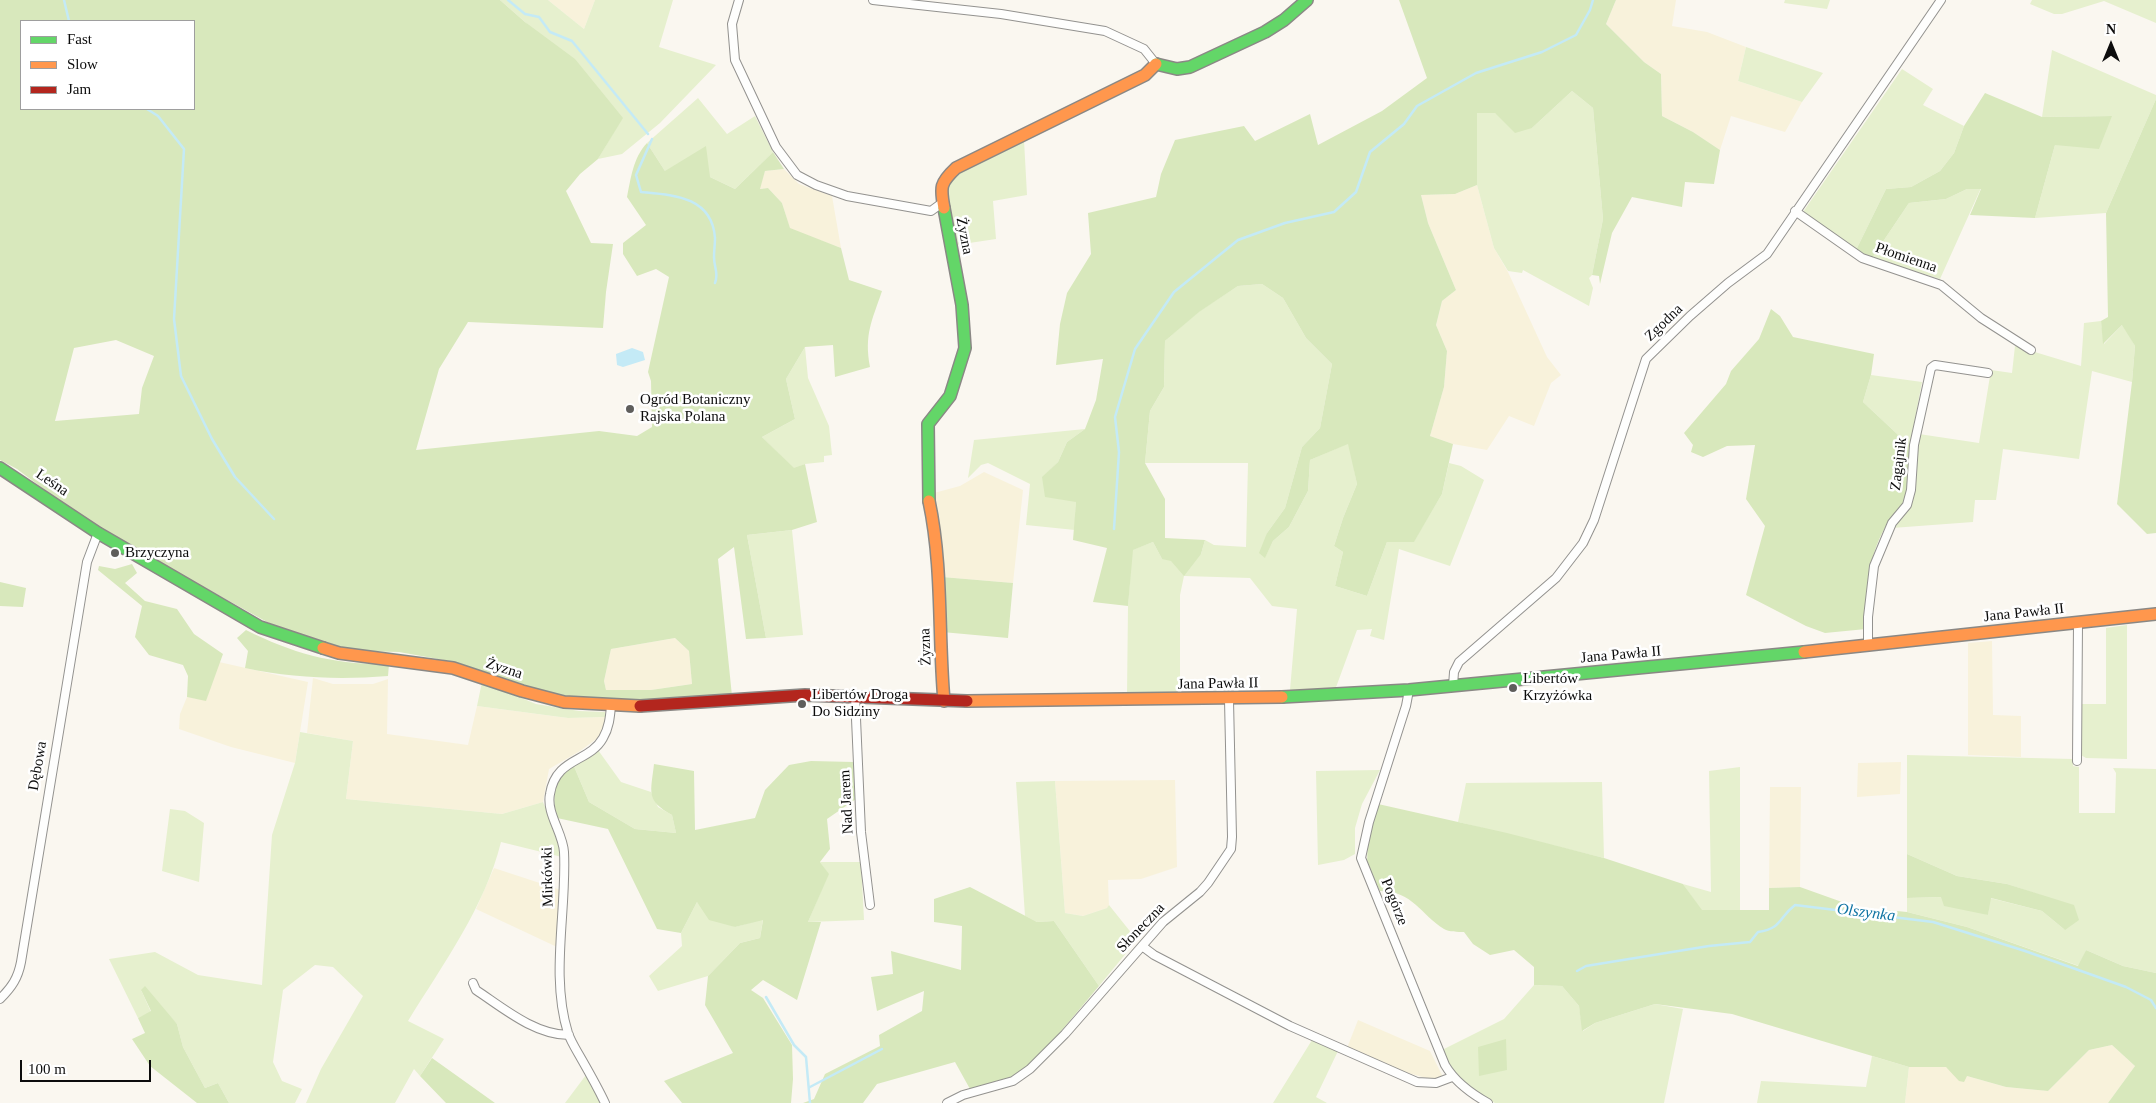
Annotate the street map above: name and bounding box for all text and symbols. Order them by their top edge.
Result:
legend [20,20,195,110]
north arrow [2086,20,2136,70]
text: N [2106,22,2116,37]
text: Fast [67,31,92,47]
text: Slow [67,56,98,72]
text: Jam [67,81,91,97]
street label: Żyzna [952,216,976,256]
street label: Płomienna [1873,239,1939,277]
street label: Zgodna [1641,301,1687,345]
place label: Ogród Botaniczny Rajska Polana [640,391,750,426]
marker: Ogród Botaniczny Rajska Polana [624,403,636,415]
street label: Zagajnik [1887,436,1911,492]
street label: Leśna [32,466,72,500]
place label: Brzyczyna [125,544,189,562]
marker: Brzyczyna [109,547,121,559]
street label: Jana Pawła II [1983,600,2065,626]
street label: Żyzna [916,628,936,666]
street label: Jana Pawła II [1580,643,1662,667]
street label: Żyzna [483,655,525,683]
place label: Libertów Krzyżówka [1523,670,1592,705]
street label: Jana Pawła II [1177,674,1259,694]
marker: Libertów Krzyżówka [1507,682,1519,694]
place label: Libertów Droga Do Sidziny [812,686,908,721]
marker: Libertów Droga Do Sidziny [796,698,808,710]
street label: Dębowa [25,740,51,792]
street label: Nad Jarem [836,769,858,835]
street label: Mirkówki [538,847,558,907]
street label: Pogórze [1376,876,1412,928]
street label: Słoneczna [1113,900,1169,956]
water label: Olszynka [1836,900,1896,926]
scale bar [22,1050,154,1082]
text: 100 m [28,1061,66,1077]

